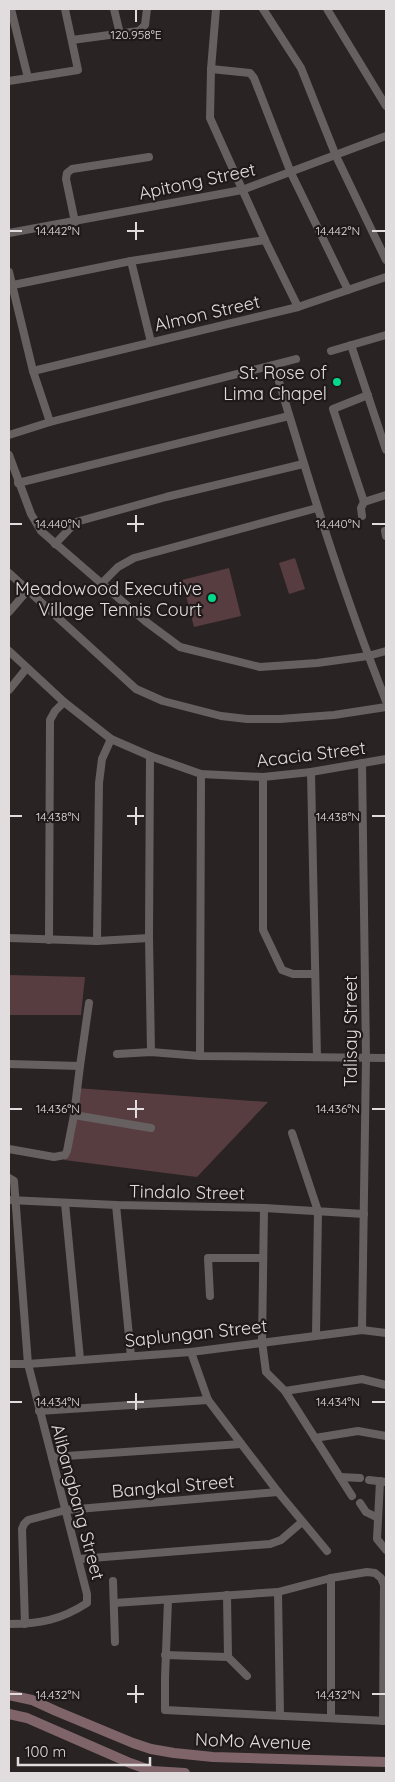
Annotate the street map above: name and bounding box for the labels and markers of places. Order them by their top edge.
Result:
place label: St. Rose of Lima Chapel [223,361,328,405]
marker: St. Rose of Lima Chapel [331,376,343,388]
place label: Meadowood Executive Village Tennis Court [15,577,202,621]
marker: Meadowood Executive Village Tennis Court [206,592,218,604]

